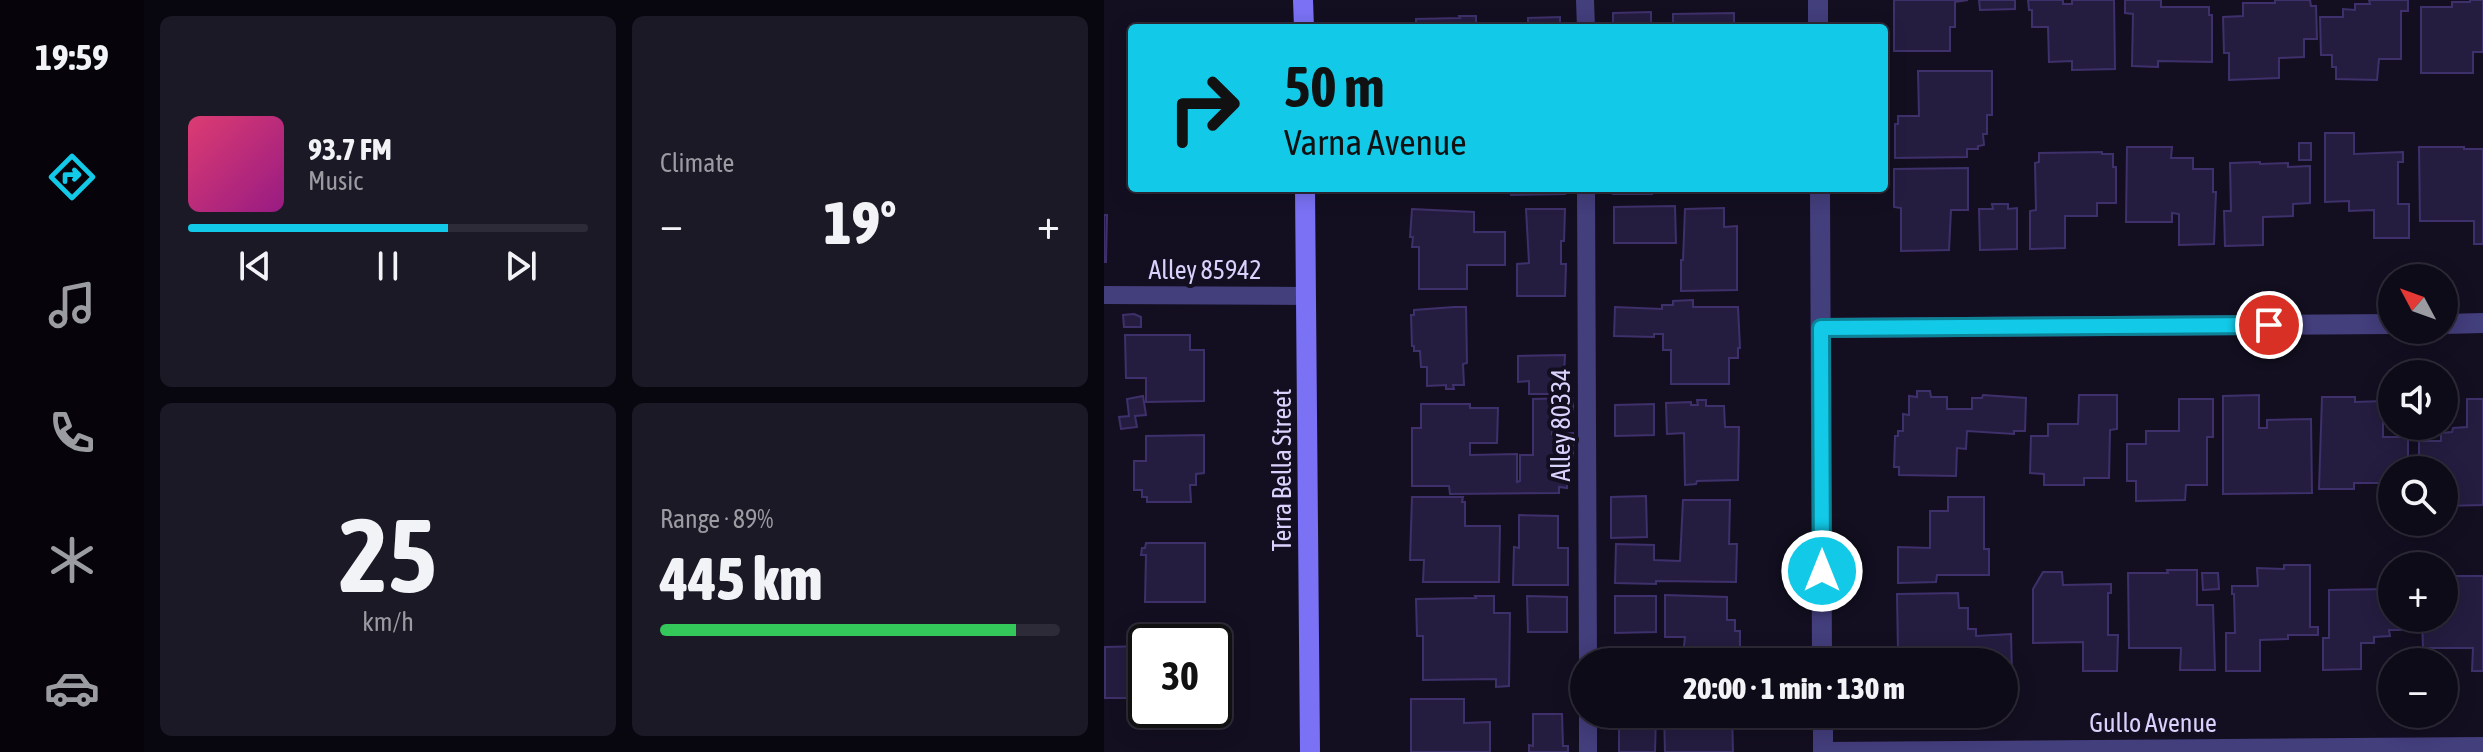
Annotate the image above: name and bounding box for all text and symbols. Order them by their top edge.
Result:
text: 19:59 [35,36,109,78]
text: 50 m [1284,55,1385,119]
icon: right [1152,56,1256,160]
text: Varna Avenue [1284,121,1467,163]
text: 93.7 FM [308,132,392,166]
text: Climate [660,148,734,178]
icon: directions [44,149,100,205]
text: Music [308,166,363,196]
text: 19° [824,188,896,257]
text: − [660,198,683,248]
text: + [1037,198,1060,248]
icon: previous [233,244,277,288]
icon: pause [366,244,410,288]
icon: next [499,244,543,288]
street label: Alley 85942 [1148,255,1262,285]
north arrow [2378,264,2458,344]
map controls [2378,264,2458,728]
icon: music [44,277,100,333]
pin [2235,291,2303,359]
icon: arrive [2247,303,2291,347]
button: sound [2378,360,2458,440]
street label: Alley 80334 [1546,368,1576,482]
street label: Terra Bella Street [1267,389,1297,551]
icon: phone [44,405,100,461]
button: search [2378,456,2458,536]
text: 25 [339,495,437,614]
text: Range · 89% [660,504,773,534]
position arrow [1780,529,1864,613]
icon: climate [44,532,100,588]
text: 445 km [660,544,822,613]
button: + [2378,552,2458,632]
text: km/h [362,607,414,637]
speed limit sign: 30 [1128,624,1232,728]
button: − [2378,648,2458,728]
icon: car [44,660,100,716]
text: 20:00 · 1 min · 130 m [1683,671,1905,705]
street label: Gullo Avenue [2089,708,2217,738]

